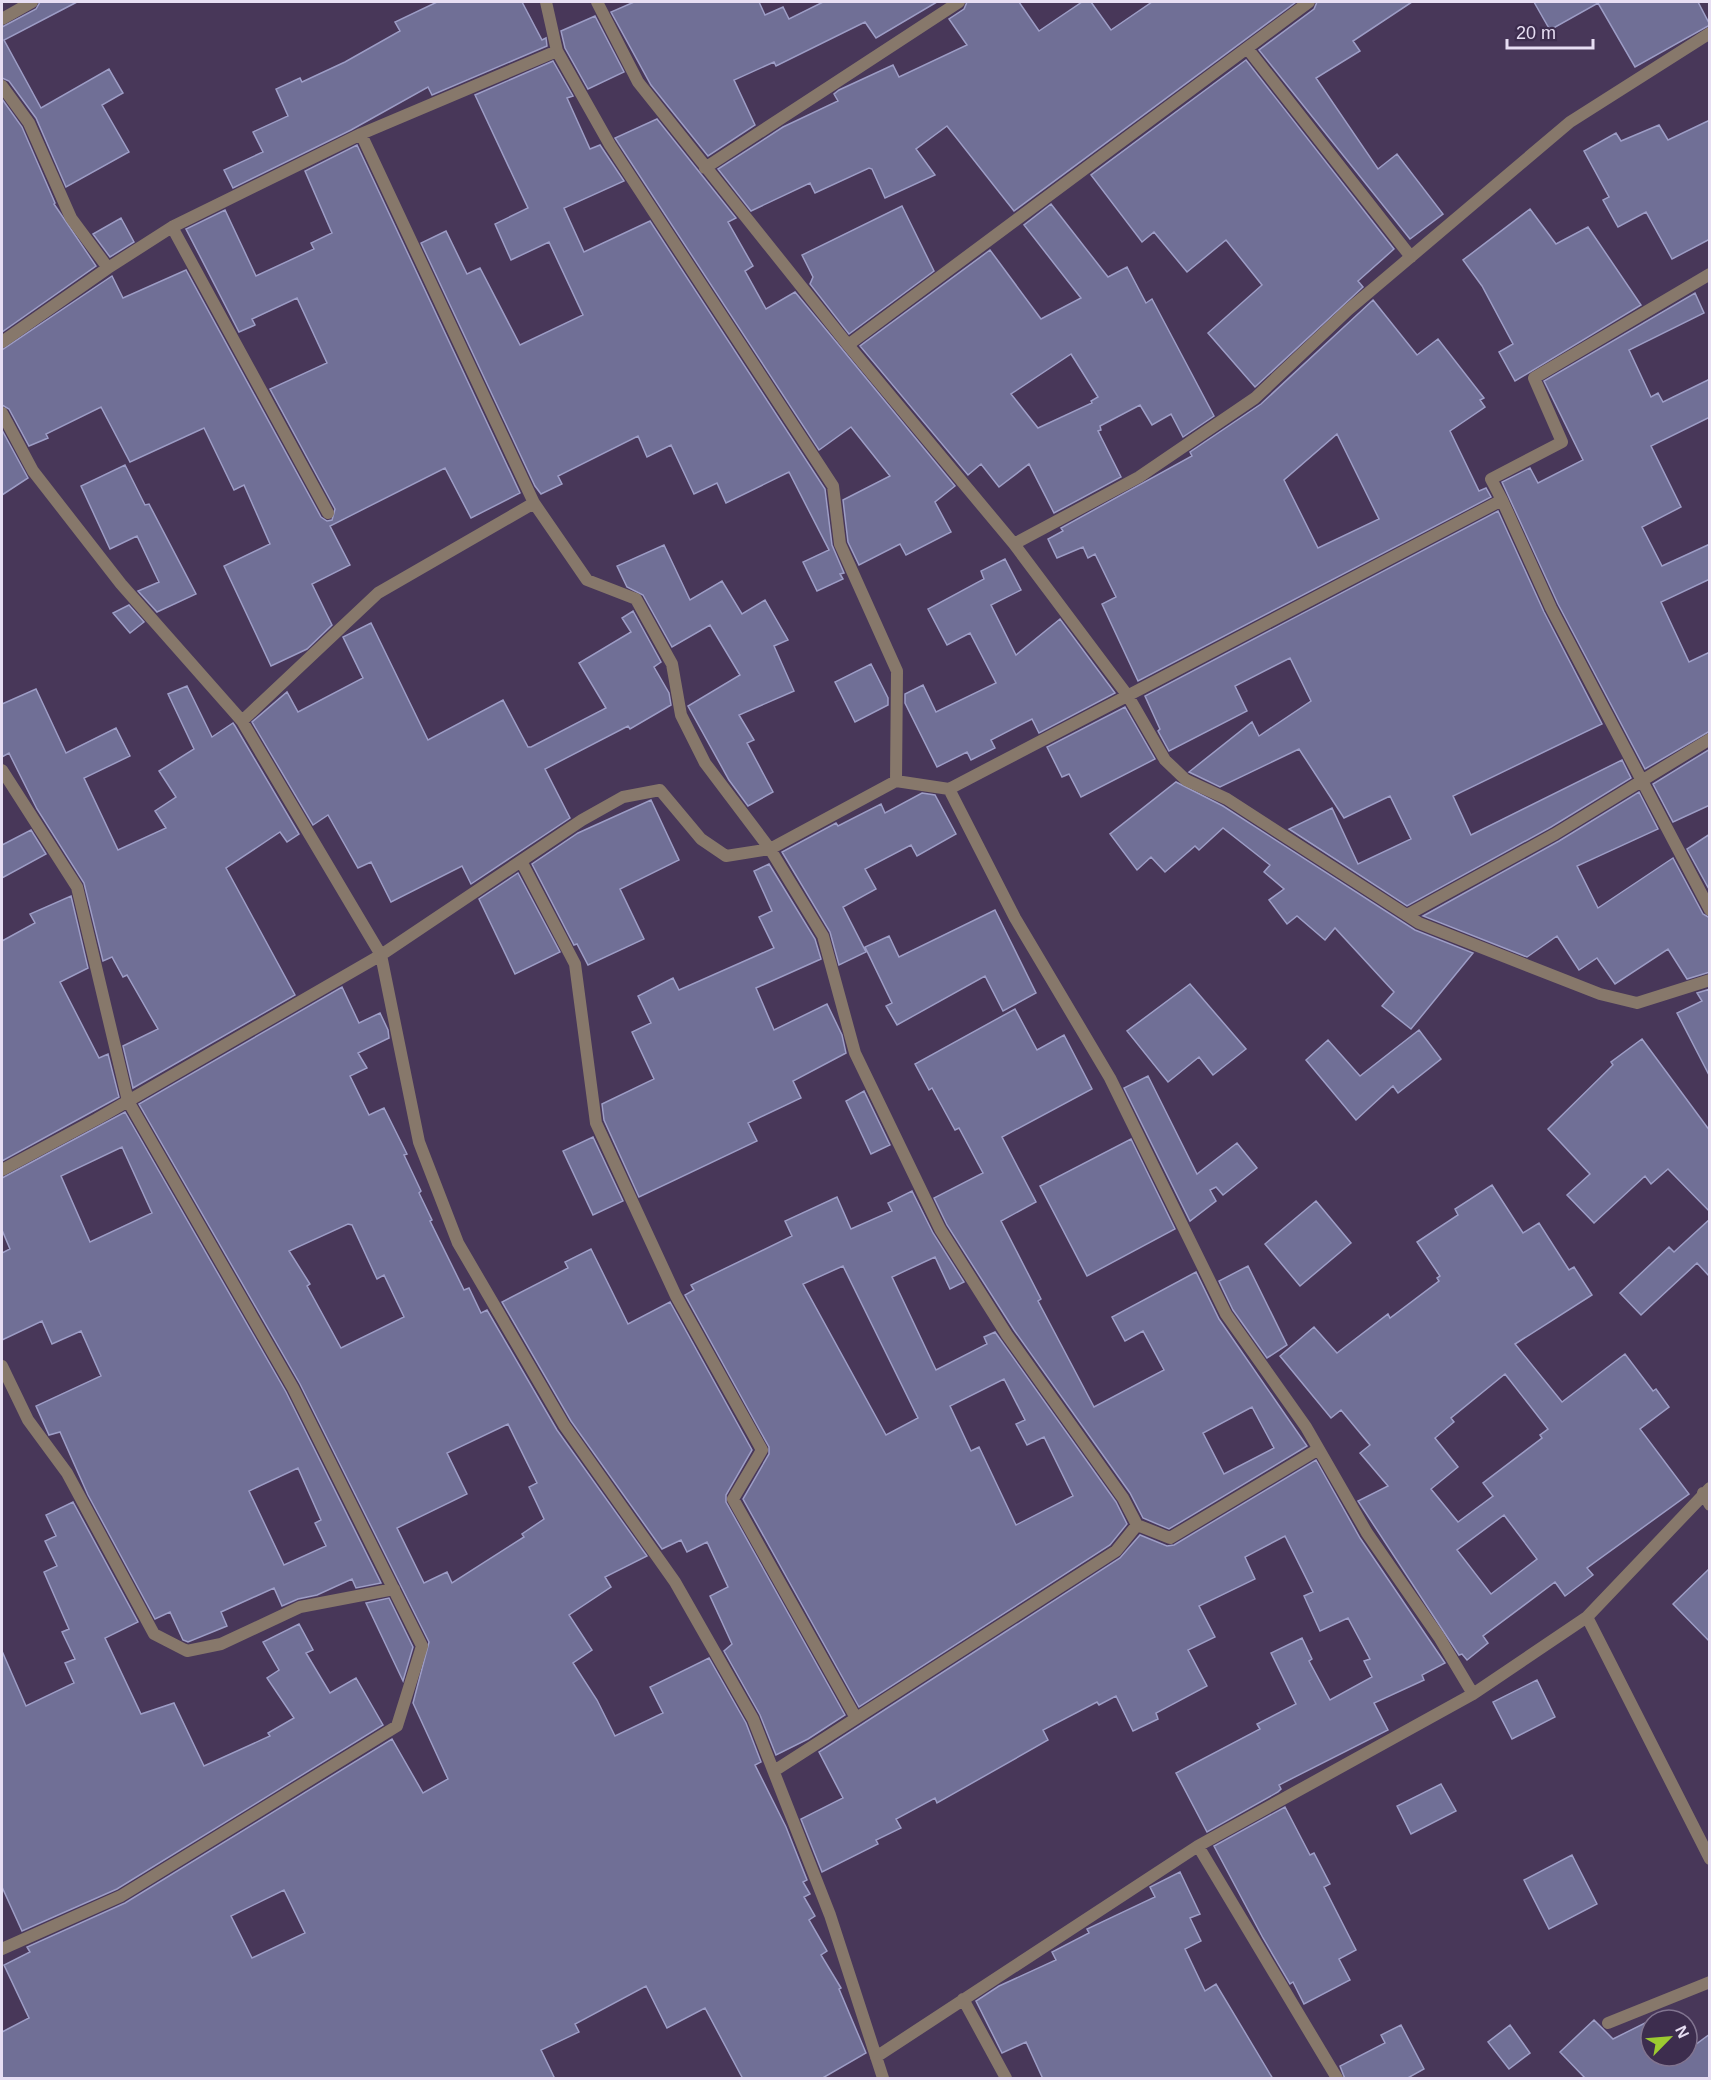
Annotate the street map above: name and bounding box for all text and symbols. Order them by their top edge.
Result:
scale bar [1507,12,1592,50]
text: 20 m [1516,23,1556,43]
north arrow [1639,2008,1699,2068]
text: N [1672,2023,1692,2041]

